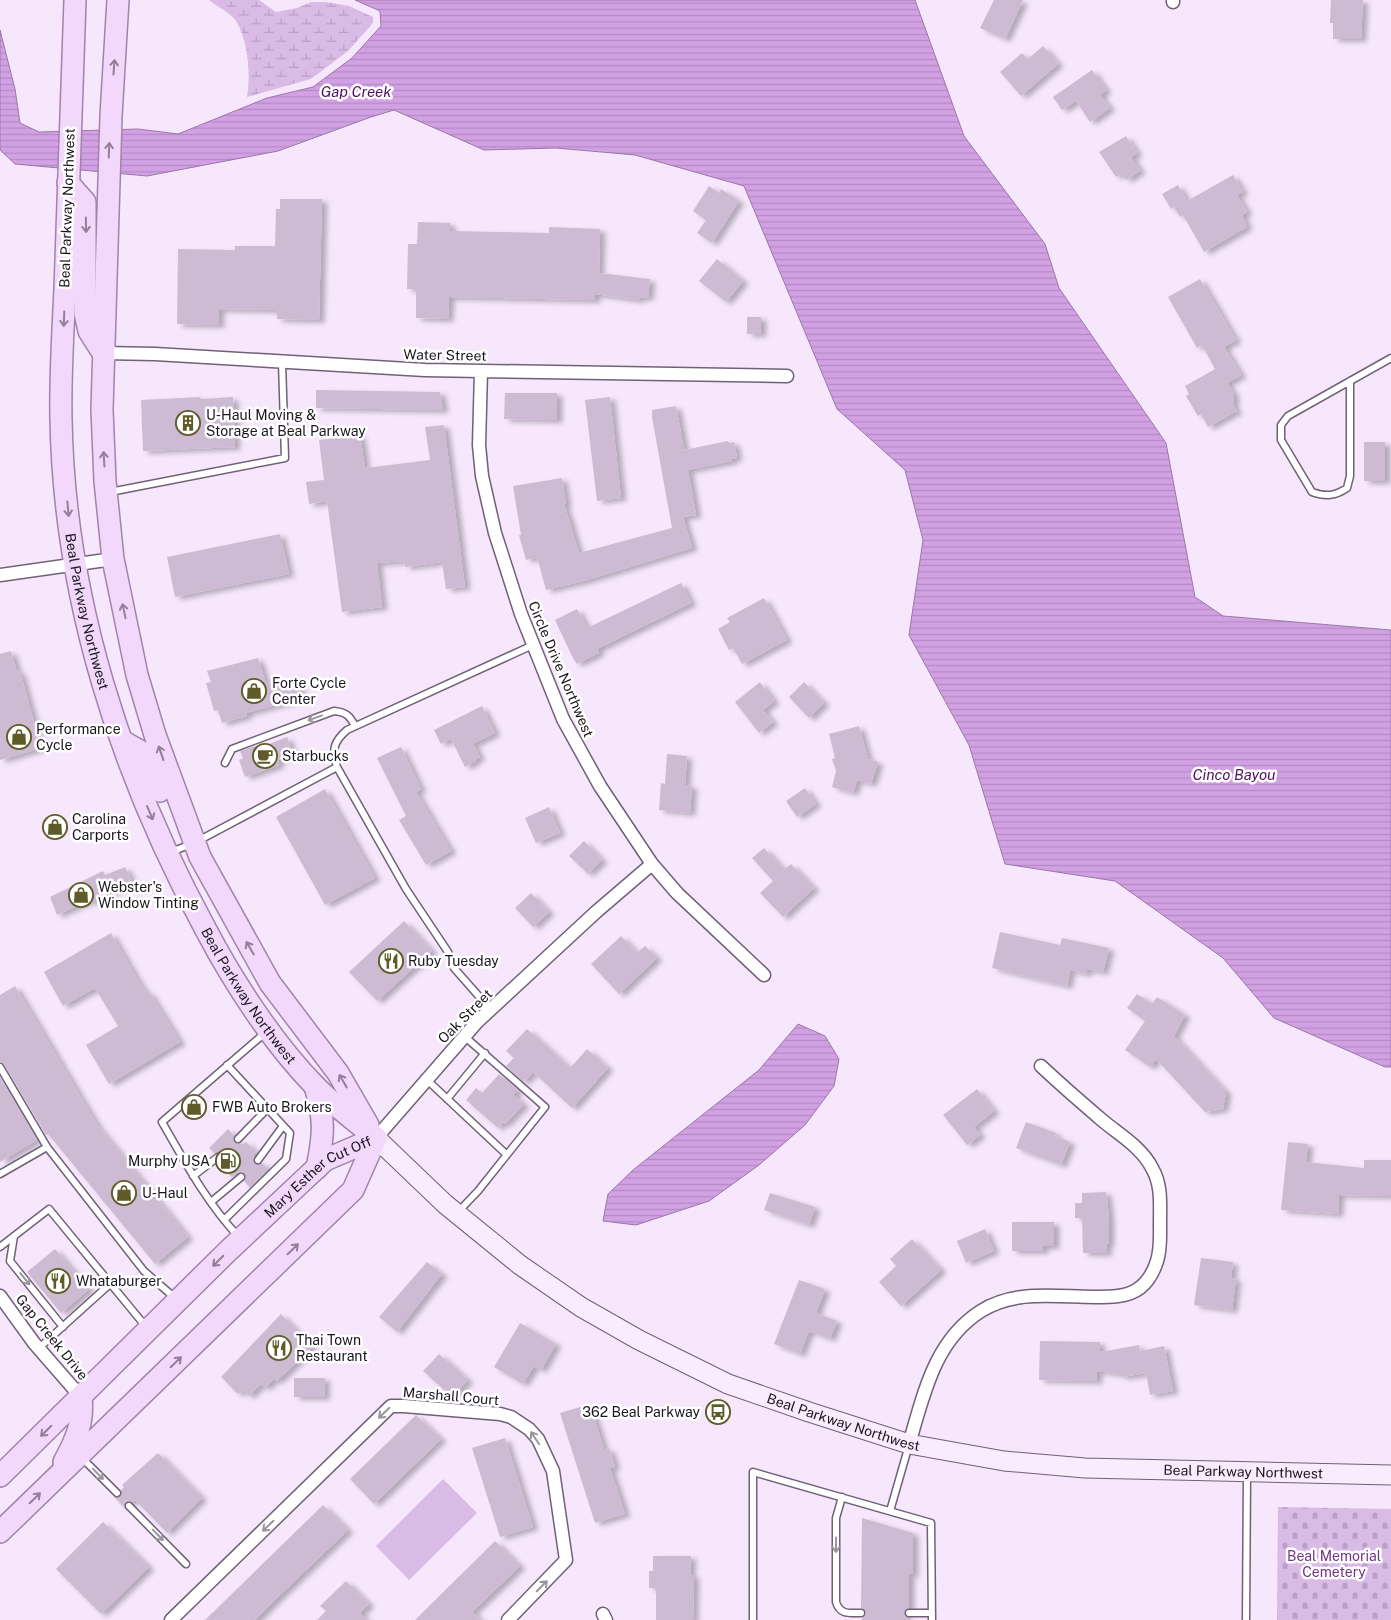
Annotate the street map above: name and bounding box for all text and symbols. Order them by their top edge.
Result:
one-way arrow [109,59,119,75]
water label: Gap Creek [321,83,392,100]
street label: Beal Parkway Northwest [56,128,78,288]
one-way arrow [105,142,114,158]
one-way arrow [81,217,90,233]
one-way arrow [59,311,68,327]
street label: Water Street [403,346,487,364]
place label: U-Haul Moving & Storage at Beal Parkway [206,407,366,439]
building icon: U-Haul Moving & Storage at Beal Parkway [175,410,201,436]
one-way arrow [99,451,108,467]
one-way arrow [63,500,73,516]
street label: Beal Parkway Northwest [62,532,112,692]
street label: Circle Drive Northwest [525,599,597,739]
one-way arrow [119,604,128,620]
place label: Forte Cycle Center [272,675,346,707]
shop icon: Forte Cycle Center [241,678,267,704]
one-way arrow [308,714,323,723]
place label: Performance Cycle [36,721,121,753]
shop icon: Performance Cycle [6,724,32,750]
cafe icon: Starbucks [252,743,278,769]
one-way arrow [156,746,165,761]
place label: Starbucks [282,748,348,764]
water label: Cinco Bayou [1192,766,1276,783]
one-way arrow [146,805,156,820]
place label: Carolina Carports [72,811,129,843]
shop icon: Carolina Carports [42,814,68,840]
place label: Webster's Window Tinting [98,879,199,911]
shop icon: Webster's Window Tinting [68,882,94,908]
street label: Beal Parkway Northwest [198,925,299,1067]
one-way arrow [244,941,254,955]
restaurant icon: Ruby Tuesday [378,948,404,974]
place label: Ruby Tuesday [408,953,499,969]
street label: Oak Street [435,986,495,1046]
one-way arrow [337,1074,347,1089]
shop icon: FWB Auto Brokers [181,1094,207,1120]
place label: FWB Auto Brokers [212,1099,332,1115]
street label: Mary Esther Cut Off [261,1133,374,1221]
fuel station icon: Murphy USA [215,1148,241,1174]
place label: Murphy USA [128,1153,210,1169]
shop icon: U-Haul [111,1180,137,1206]
place label: U-Haul [142,1185,188,1201]
one-way arrow [286,1243,298,1255]
one-way arrow [211,1255,224,1267]
restaurant icon: Whataburger [45,1268,71,1294]
one-way arrow [19,1272,30,1285]
place label: Whataburger [76,1273,162,1289]
street label: Gap Creek Drive [13,1291,91,1383]
place label: Thai Town Restaurant [296,1332,368,1364]
restaurant icon: Thai Town Restaurant [266,1335,292,1361]
one-way arrow [170,1355,182,1368]
street label: Marshall Court [402,1384,500,1408]
street label: Beal Parkway Northwest [765,1390,921,1454]
bus stop icon: 362 Beal Parkway [705,1399,731,1425]
place label: 362 Beal Parkway [582,1404,700,1420]
one-way arrow [379,1406,391,1418]
one-way arrow [40,1425,52,1437]
one-way arrow [530,1431,540,1445]
street label: Beal Parkway Northwest [1163,1462,1323,1481]
one-way arrow [92,1468,104,1480]
one-way arrow [29,1492,41,1504]
one-way arrow [262,1520,274,1532]
one-way arrow [151,1529,164,1541]
one-way arrow [831,1536,841,1553]
park label: Beal Memorial Cemetery [1287,1548,1381,1580]
one-way arrow [536,1580,548,1592]

